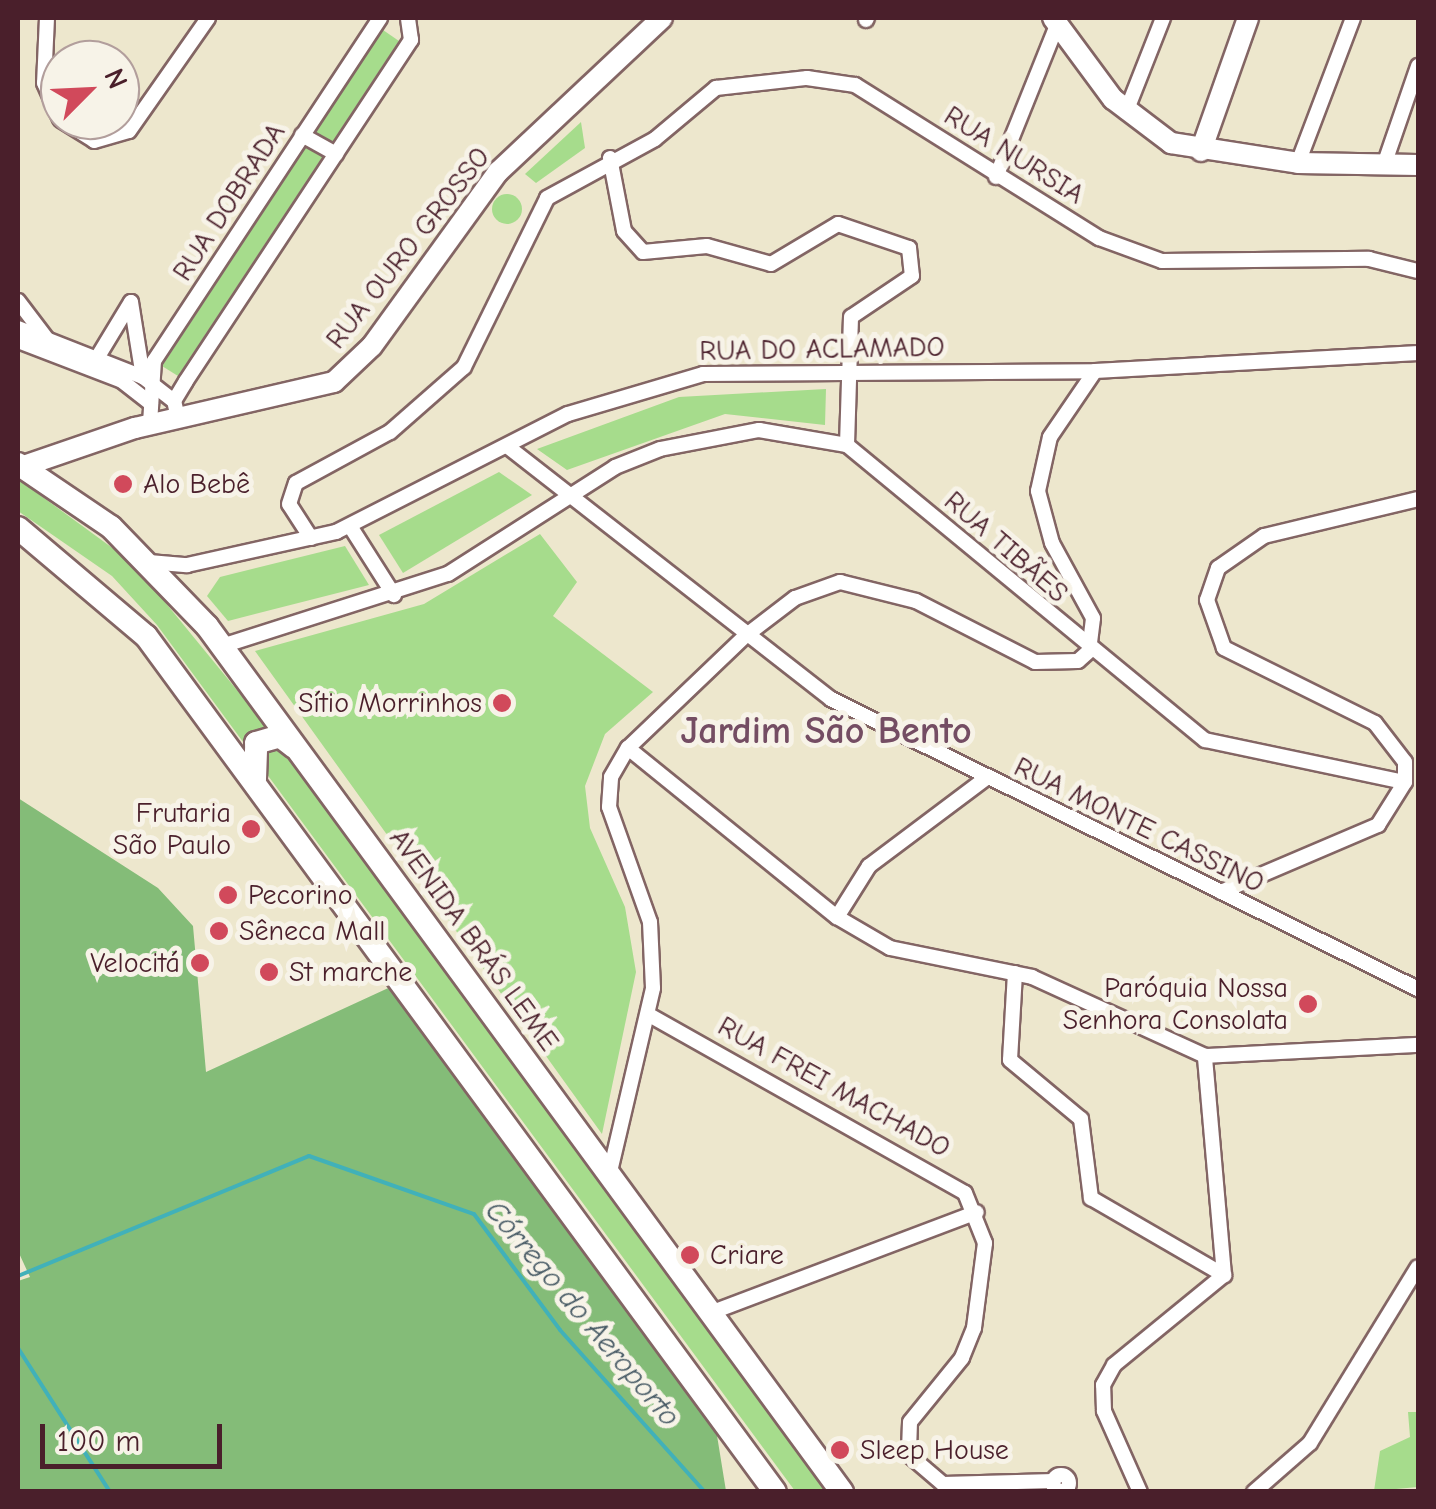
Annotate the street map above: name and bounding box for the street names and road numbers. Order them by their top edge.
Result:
street label: RUA NURSIA [938,99,1090,211]
street label: RUA DOBRADA [166,117,292,287]
street label: RUA OURO GROSSO [319,141,497,355]
street label: RUA DO ACLAMADO [699,330,945,368]
street label: RUA TIBÃES [937,484,1075,610]
street label: RUA MONTE CASSINO [1009,750,1269,900]
street label: AVENIDA BRÁS LEME [382,823,566,1057]
street label: RUA FREI MACHADO [712,1009,956,1165]

